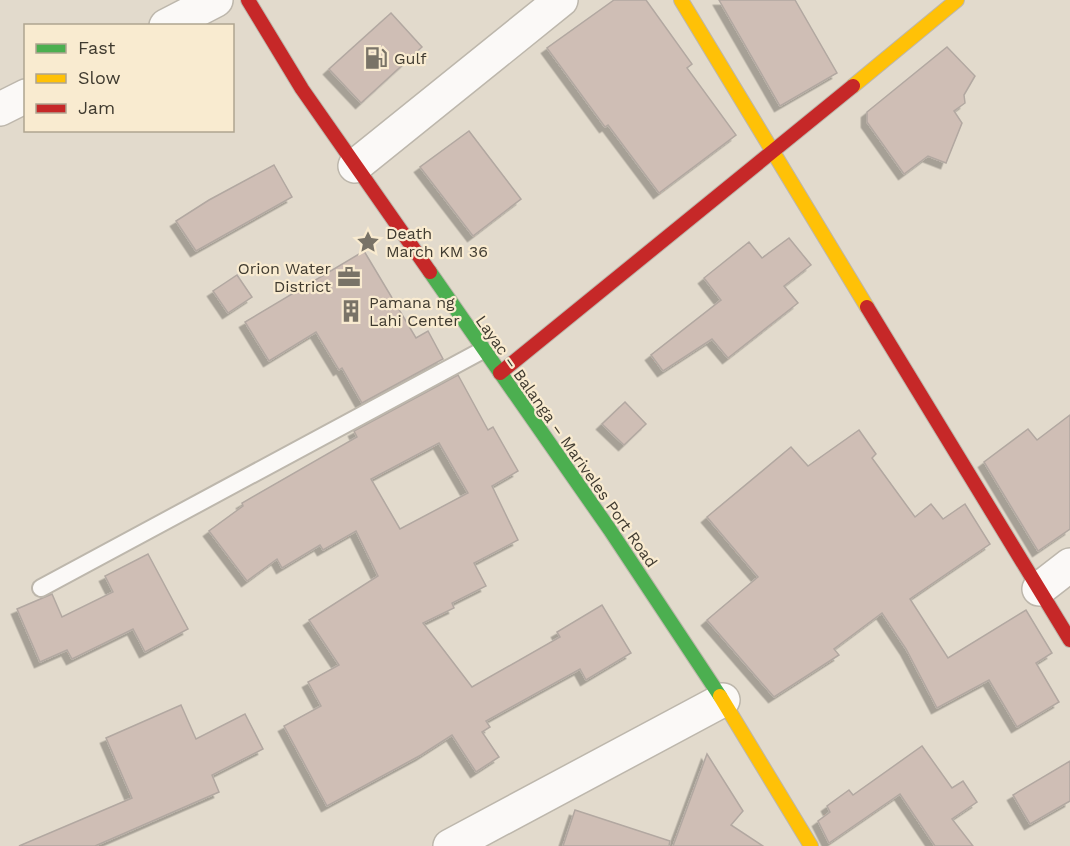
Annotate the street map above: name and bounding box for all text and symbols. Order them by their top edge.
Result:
legend [24,24,234,132]
text: Fast [78,37,116,58]
fuel station icon: Gulf [363,45,389,71]
place label: Gulf [394,49,427,68]
text: Slow [78,67,121,88]
text: Jam [78,97,115,118]
place label: Death March KM 36 [386,224,488,261]
place icon: Death March KM 36 [355,229,381,255]
place label: Orion Water District [238,259,331,296]
office icon: Orion Water District [336,264,362,290]
place label: Pamana ng Lahi Center [369,293,460,330]
building icon: Pamana ng Lahi Center [338,298,364,324]
street label: Layac – Balanga – Mariveles Port Road [472,312,661,571]

